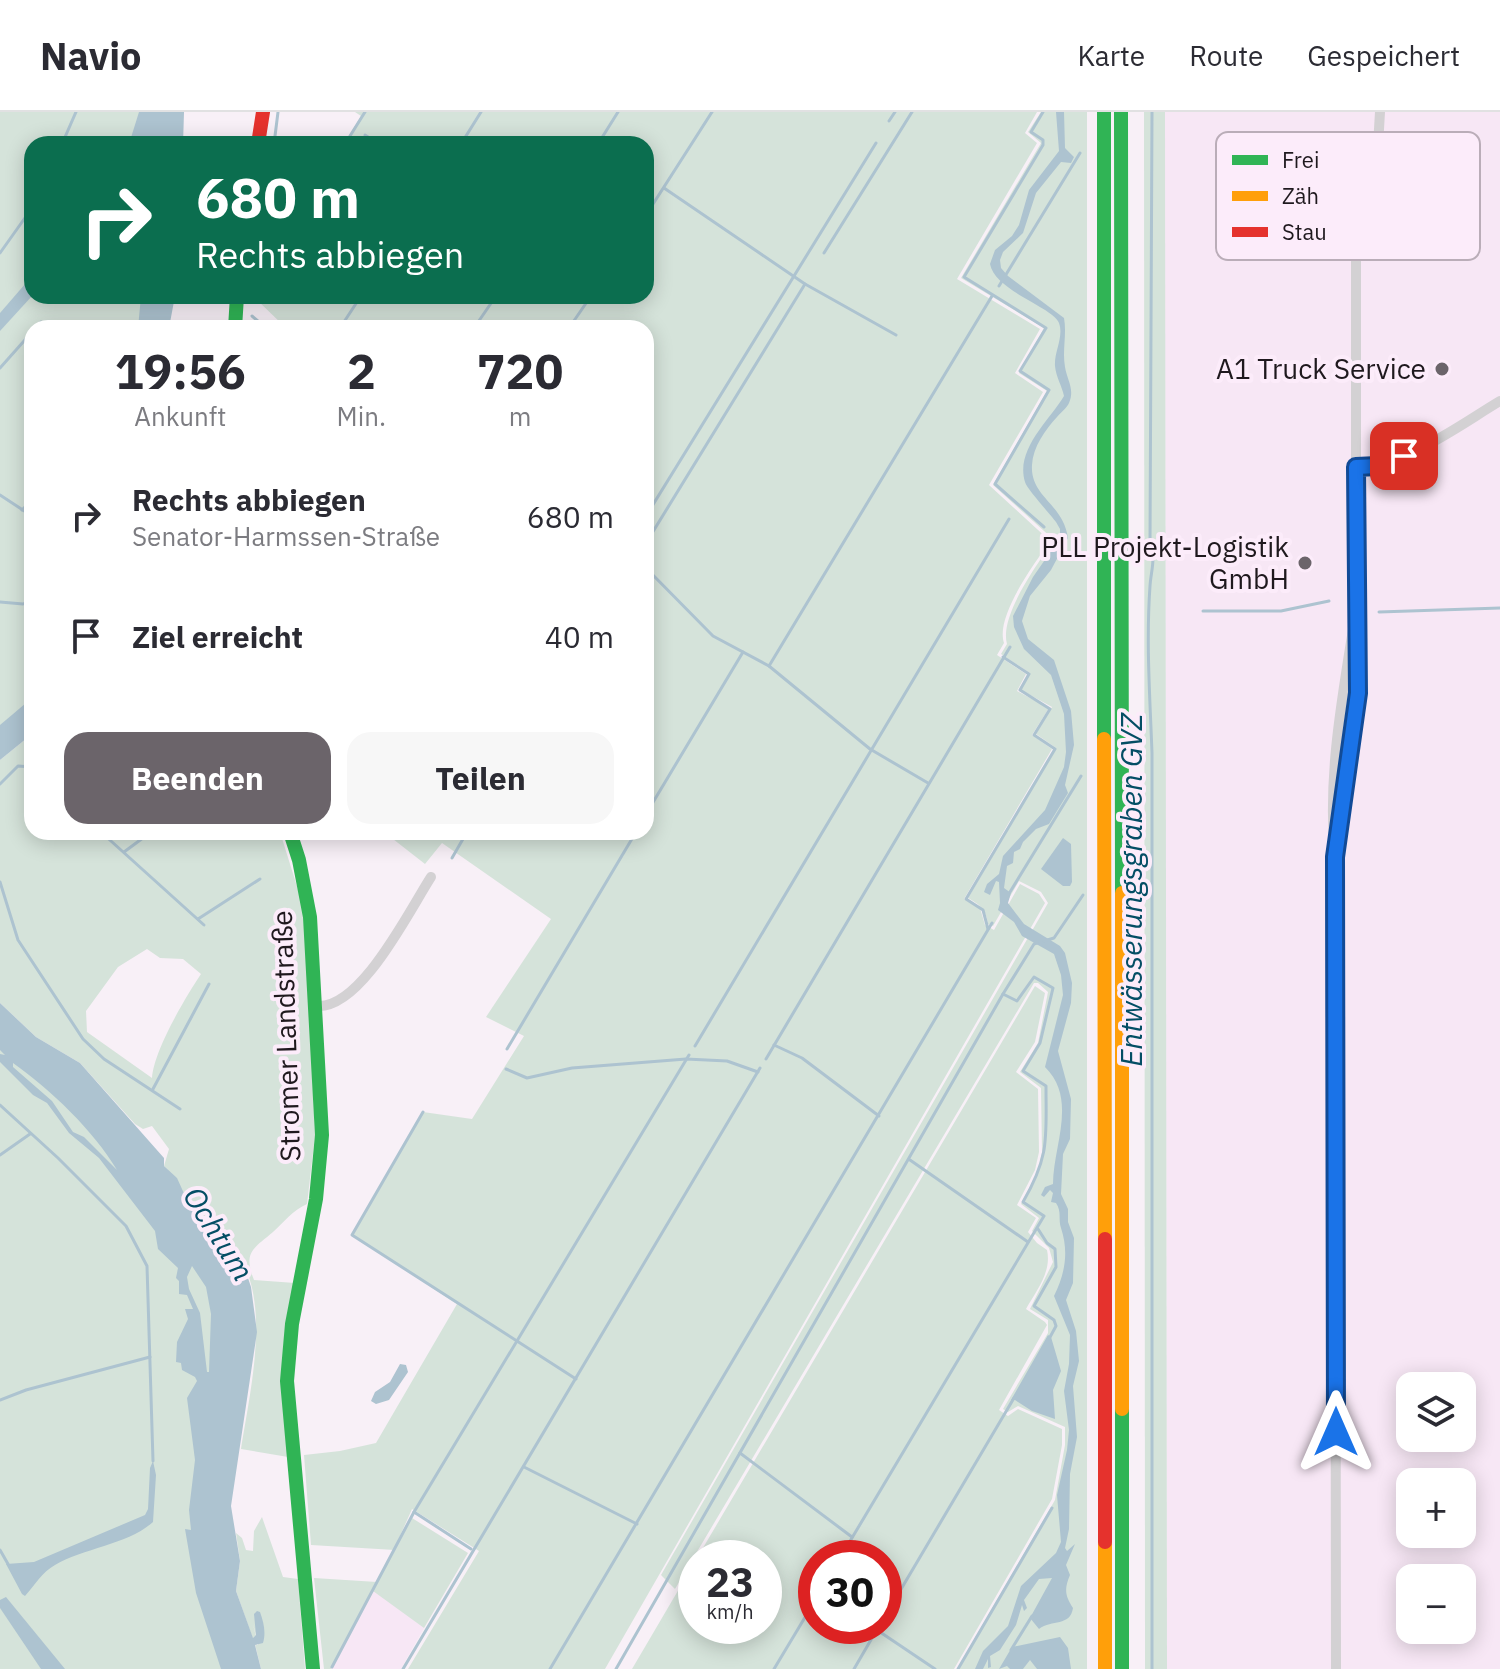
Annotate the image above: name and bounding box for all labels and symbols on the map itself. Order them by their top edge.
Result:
legend [1216,132,1480,260]
text: Frei [1282,145,1319,174]
text: Zäh [1282,181,1319,210]
text: Stau [1282,217,1327,246]
place label: A1 Truck Service [1216,350,1426,387]
marker: A1 Truck Service [1433,360,1451,378]
pin [1370,422,1438,490]
place label: PLL Projekt-Logistik GmbH [1041,528,1289,597]
marker: PLL Projekt-Logistik GmbH [1296,554,1314,572]
water label: Entwässerungsgraben GVZ [1111,711,1150,1067]
street label: Stromer Landstraße [263,910,308,1162]
water label: Ochtum [175,1179,263,1288]
position arrow [1294,1390,1378,1474]
speed limit sign: 30 [798,1540,902,1644]

